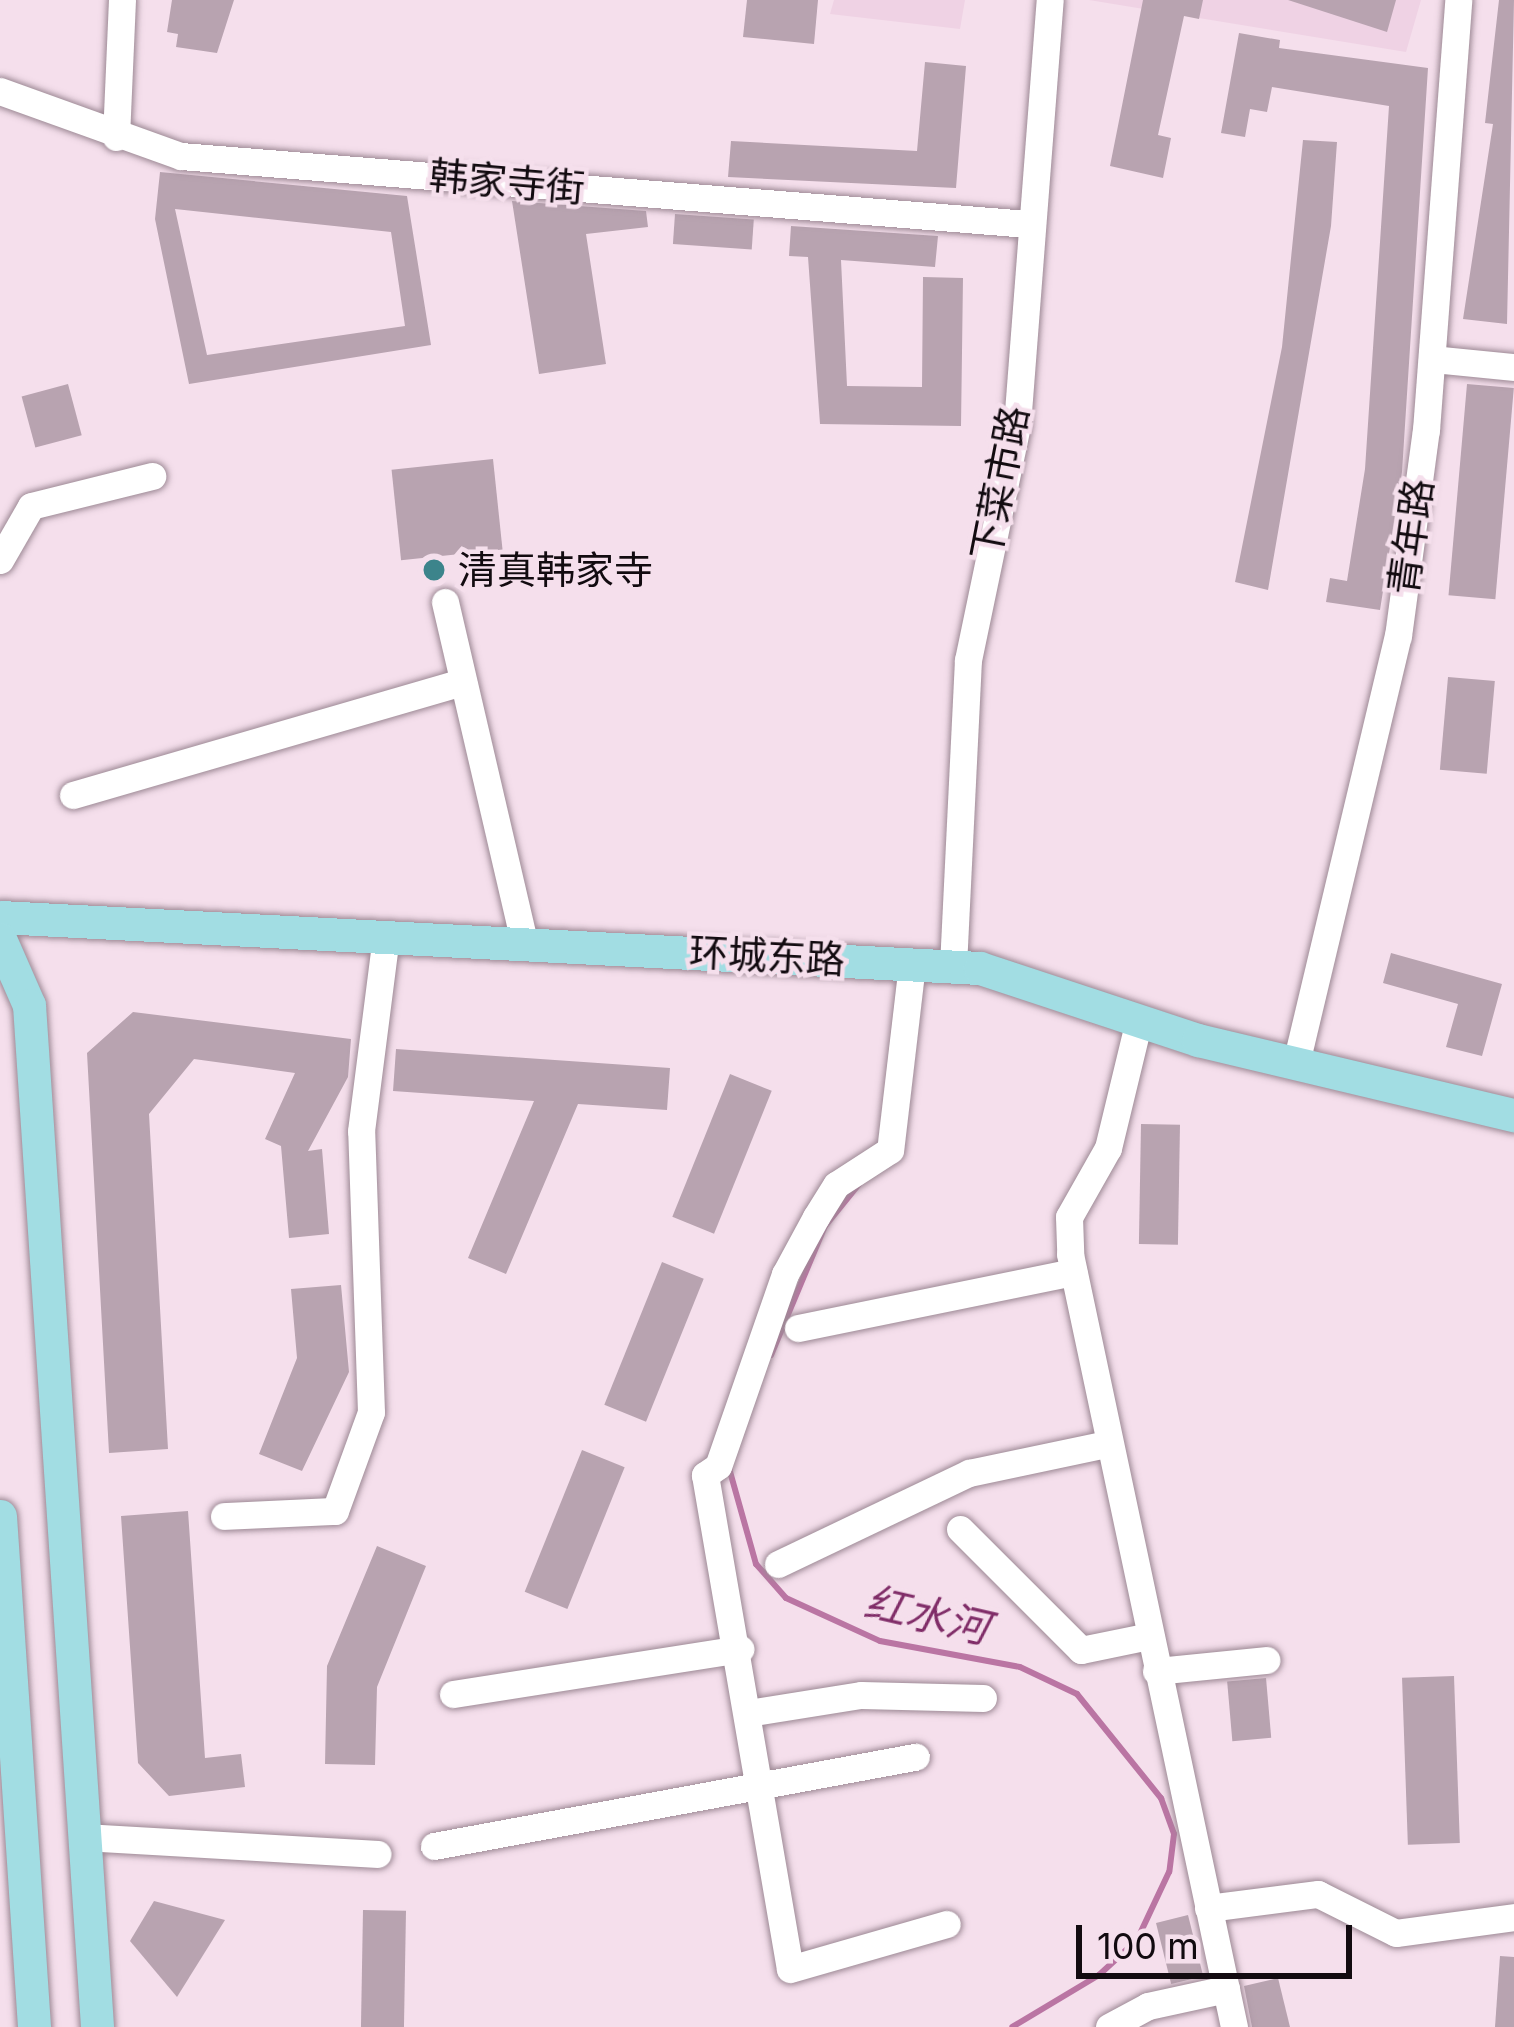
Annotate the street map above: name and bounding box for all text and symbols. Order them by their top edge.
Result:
street label: 韩家寺街 [427,152,587,212]
street label: 下菜市路 [962,402,1038,564]
street label: 青年路 [1380,476,1442,598]
place label: 清真韩家寺 [458,547,653,593]
marker: 清真韩家寺 [421,557,447,583]
street label: 环城东路 [688,929,846,983]
water label: 红水河 [860,1576,994,1654]
scale bar [1082,1901,1358,1975]
text: 100 m [1097,1924,1199,1968]

